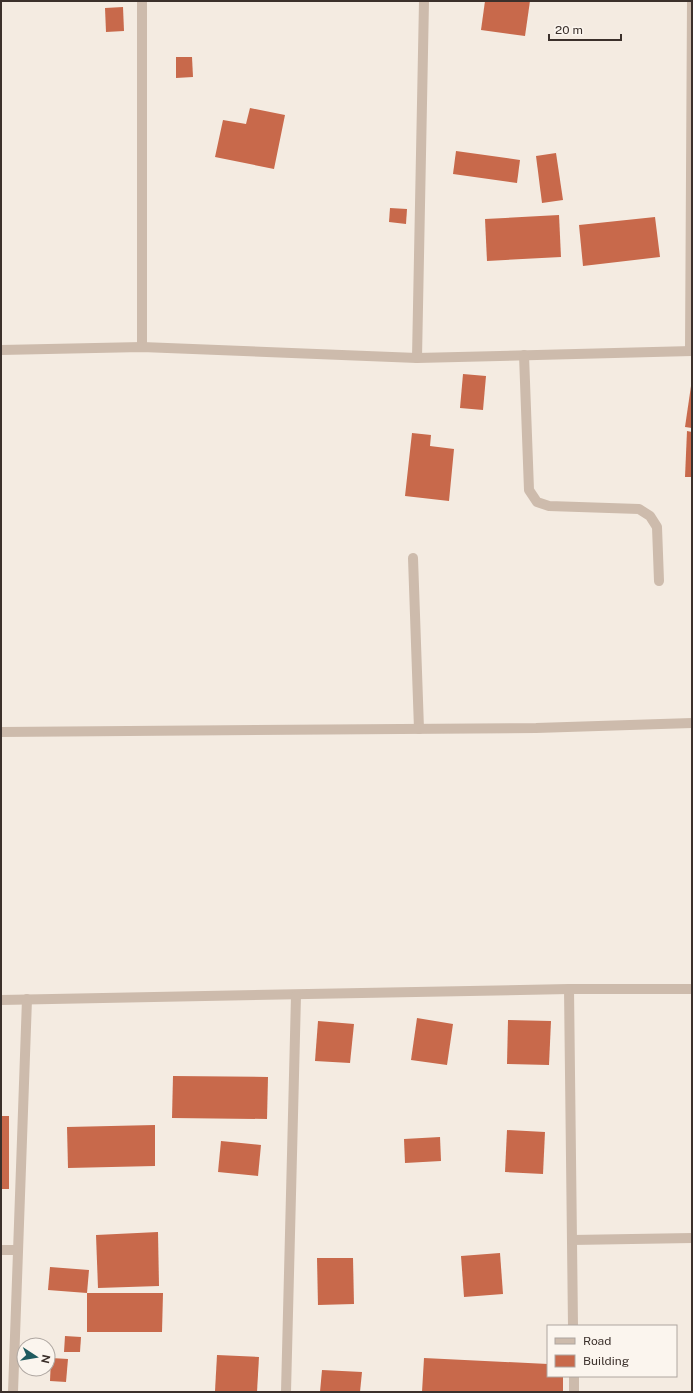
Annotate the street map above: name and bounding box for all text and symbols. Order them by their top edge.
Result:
scale bar [549,16,621,42]
text: 20 m [555,23,583,37]
legend [547,1325,677,1377]
text: Road [583,1334,611,1348]
north arrow [16,1337,56,1377]
text: N [39,1354,53,1365]
text: Building [583,1354,629,1368]

